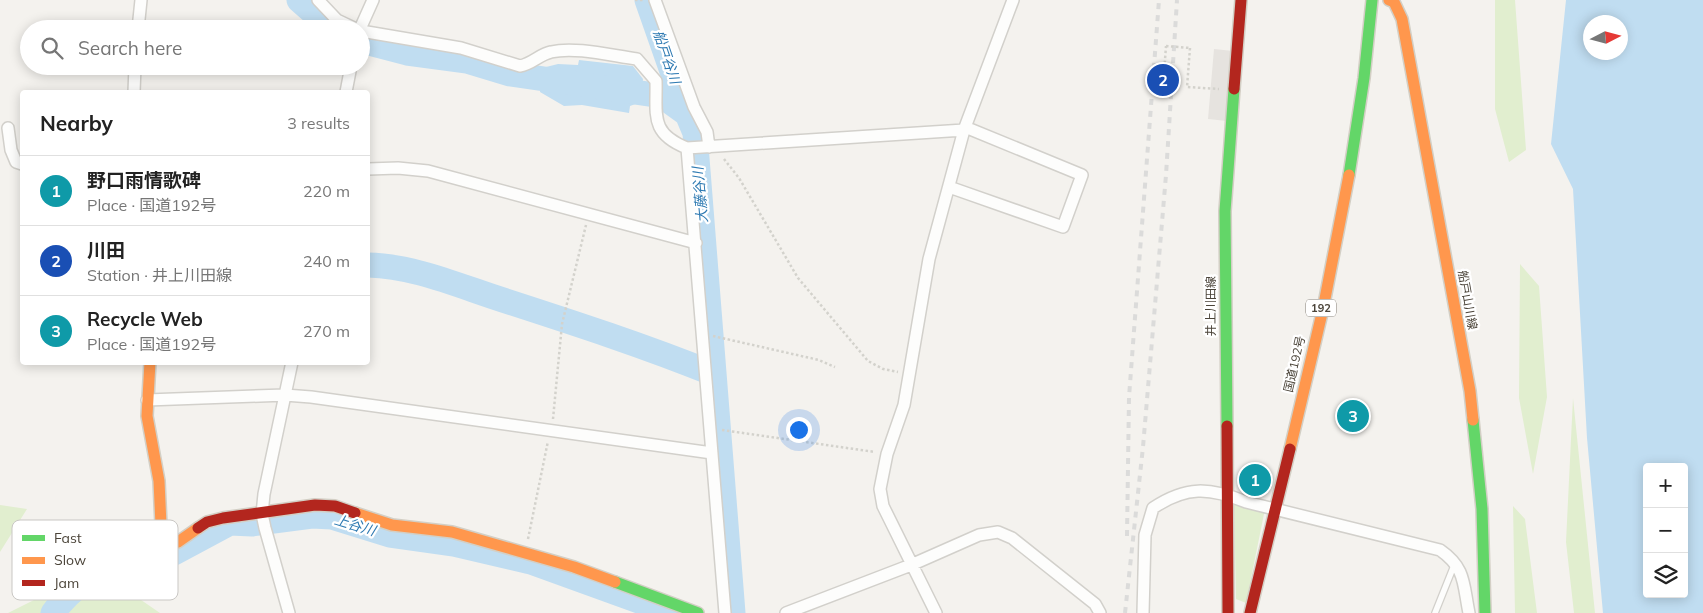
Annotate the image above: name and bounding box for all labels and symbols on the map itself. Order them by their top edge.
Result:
north arrow [1583,15,1628,60]
water label: 船戸谷川 [649,28,685,88]
pin: 2 [1147,61,1179,99]
water label: 大藤谷川 [688,164,711,224]
street label: 船戸山川線 [1455,269,1481,331]
street label: 井上川田線 [1203,276,1218,336]
road number: 192 [1306,300,1336,316]
street label: 国道192号 [1280,334,1308,394]
pin: 3 [1337,397,1369,435]
your location [786,417,812,443]
pin: 1 [1239,461,1271,499]
water label: 上谷川 [332,510,380,540]
legend [12,520,178,600]
text: Fast [54,529,82,547]
text: Slow [54,551,86,569]
text: Jam [54,574,79,592]

